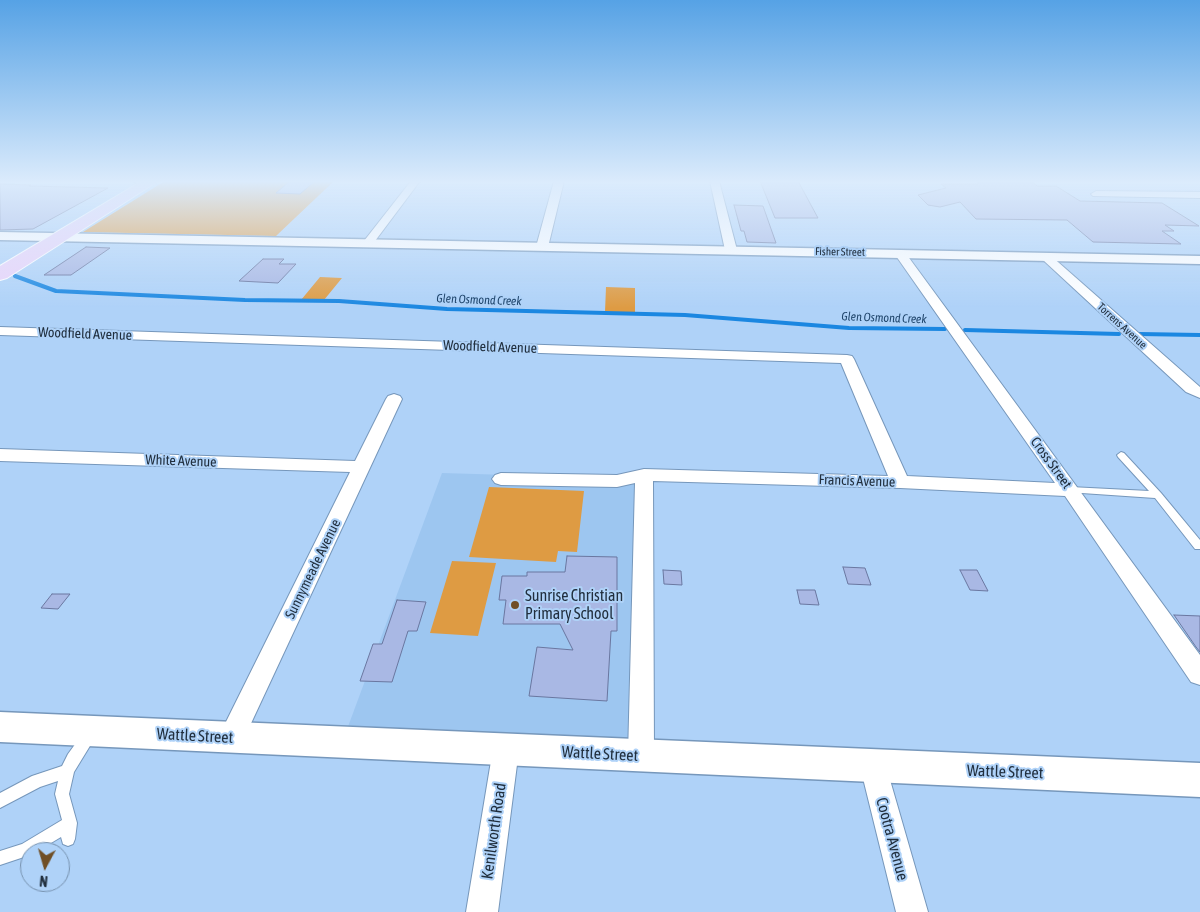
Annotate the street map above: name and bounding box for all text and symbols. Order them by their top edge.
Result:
street label: Fisher Street [815,245,865,259]
water label: Glen Osmond Creek [436,291,522,309]
street label: Torrens Avenue [1095,300,1149,352]
water label: Glen Osmond Creek [841,309,927,327]
street label: Woodfield Avenue [38,324,132,344]
street label: Woodfield Avenue [443,337,537,357]
street label: Cross Street [1027,434,1075,492]
street label: White Avenue [145,451,217,471]
street label: Francis Avenue [818,471,896,491]
street label: Sunnymeade Avenue [282,517,344,621]
place label: Sunrise Christian Primary School [525,586,623,624]
marker: Sunrise Christian Primary School [509,599,521,611]
street label: Wattle Street [156,724,234,748]
street label: Wattle Street [561,742,639,766]
street label: Wattle Street [966,761,1044,783]
street label: Kenilworth Road [478,782,510,880]
street label: Cootra Avenue [872,795,912,883]
north arrow [20,842,70,892]
text: N [39,873,48,889]

